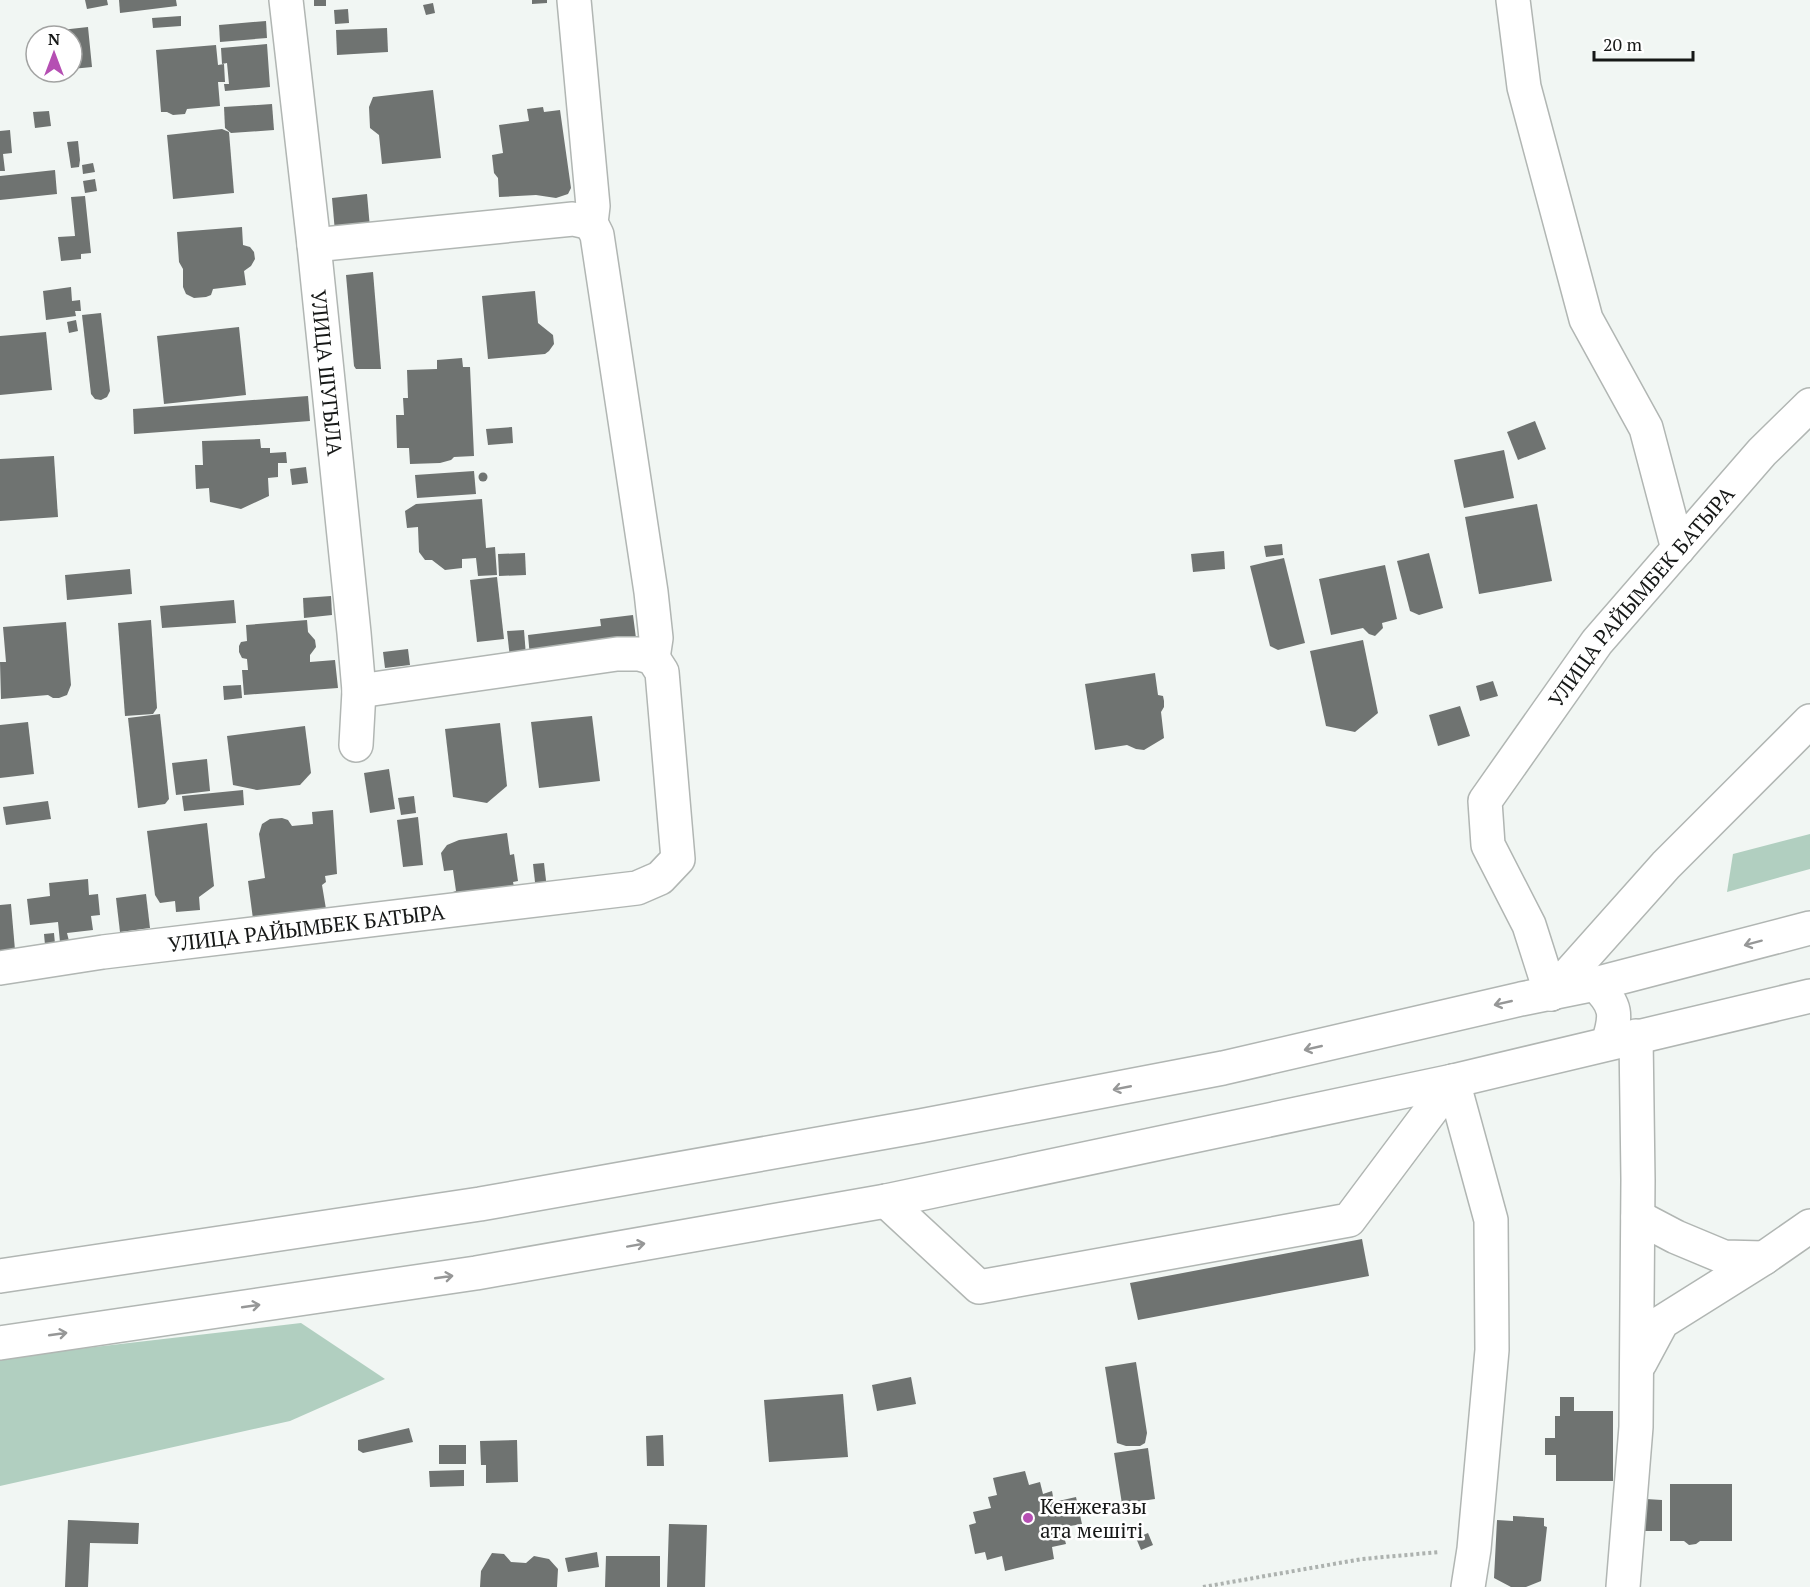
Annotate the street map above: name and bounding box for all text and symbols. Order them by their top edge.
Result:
north arrow [24,24,84,84]
scale bar [1594,24,1693,62]
text: N [48,28,60,50]
text: 20 m [1603,32,1643,56]
street label: УЛИЦА ШУГЫЛА [305,288,350,458]
street label: УЛИЦА РАЙЫМБЕК БАТЫРА [1542,480,1741,712]
street label: УЛИЦА РАЙЫМБЕК БАТЫРА [166,897,447,958]
one-way arrow [1744,937,1763,949]
one-way arrow [1494,998,1513,1010]
one-way arrow [1304,1042,1323,1054]
one-way arrow [1113,1082,1132,1093]
one-way arrow [626,1239,645,1250]
one-way arrow [433,1272,453,1283]
one-way arrow [240,1300,260,1311]
one-way arrow [47,1329,67,1340]
place label: Кенжеғазы ата мешіті [1040,1492,1147,1544]
marker: Кенжеғазы ата мешіті [1021,1511,1035,1525]

